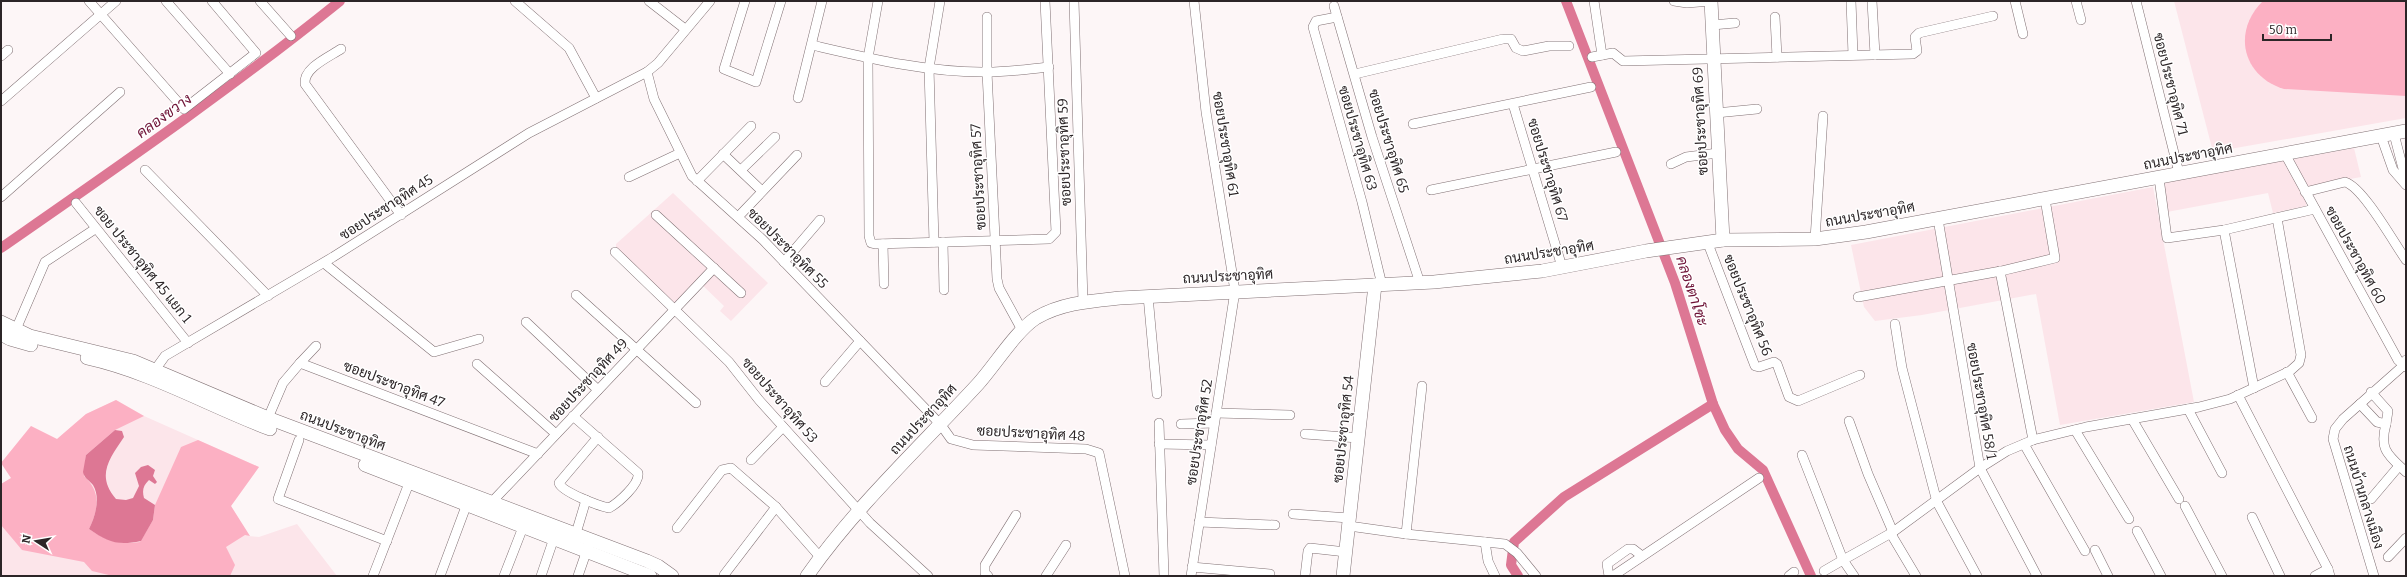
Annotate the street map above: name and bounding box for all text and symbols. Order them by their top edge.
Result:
scale bar [2263,16,2331,42]
text: 50 m [2269,23,2298,37]
street label: ซอยประชาอุทิศ 71 [2149,31,2192,138]
street label: ซอยประชาอุทิศ 69 [1689,66,1713,176]
street label: ซอยประชาอุทิศ 63 [1333,84,1381,193]
street label: ซอยประชาอุทิศ 65 [1364,87,1412,195]
water label: คลองขวาง [133,90,195,142]
street label: ซอยประชาอุทิศ 61 [1208,90,1242,198]
street label: ซอยประชาอุทิศ 59 [1054,98,1076,206]
street label: ซอยประชาอุทิศ 67 [1523,116,1571,224]
street label: ซอยประชาอุทิศ 57 [967,123,991,231]
street label: ถนนประชาอุทิศ [2142,140,2234,174]
street label: ซอยประชาอุทิศ 45 [336,171,437,245]
street label: ถนนประชาอุทิศ [1824,198,1916,232]
street label: ซอย ประชาอุทิศ 45 แยก 1 [89,202,195,327]
street label: ซอยประชาอุทิศ 60 [2321,203,2390,308]
street label: ซอยประชาอุทิศ 55 [743,204,832,293]
street label: ถนนประชาอุทิศ [1503,237,1595,269]
street label: ซอยประชาอุทิศ 56 [1719,252,1776,359]
water label: คลองตาโซะ [1672,253,1713,328]
street label: ถนนประชาอุทิศ [1182,266,1274,288]
street label: ซอยประชาอุทิศ 49 [545,335,632,427]
street label: ซอยประชาอุทิศ 58/1 [1962,341,2000,461]
street label: ซอยประชาอุทิศ 53 [737,354,821,447]
street label: ซอยประชาอุทิศ 47 [340,357,447,413]
street label: ซอยประชาอุทิศ 54 [1329,375,1359,484]
street label: ซอยประชาอุทิศ 52 [1183,378,1217,486]
street label: ถนนประชาอุทิศ [886,380,961,459]
street label: ถนนประชาอุทิศ [297,406,388,456]
street label: ซอยประชาอุทิศ 48 [976,422,1086,446]
street label: ถนนบ้านกลางเมือง [2340,443,2388,551]
north arrow [16,521,56,561]
text: N [19,533,34,545]

